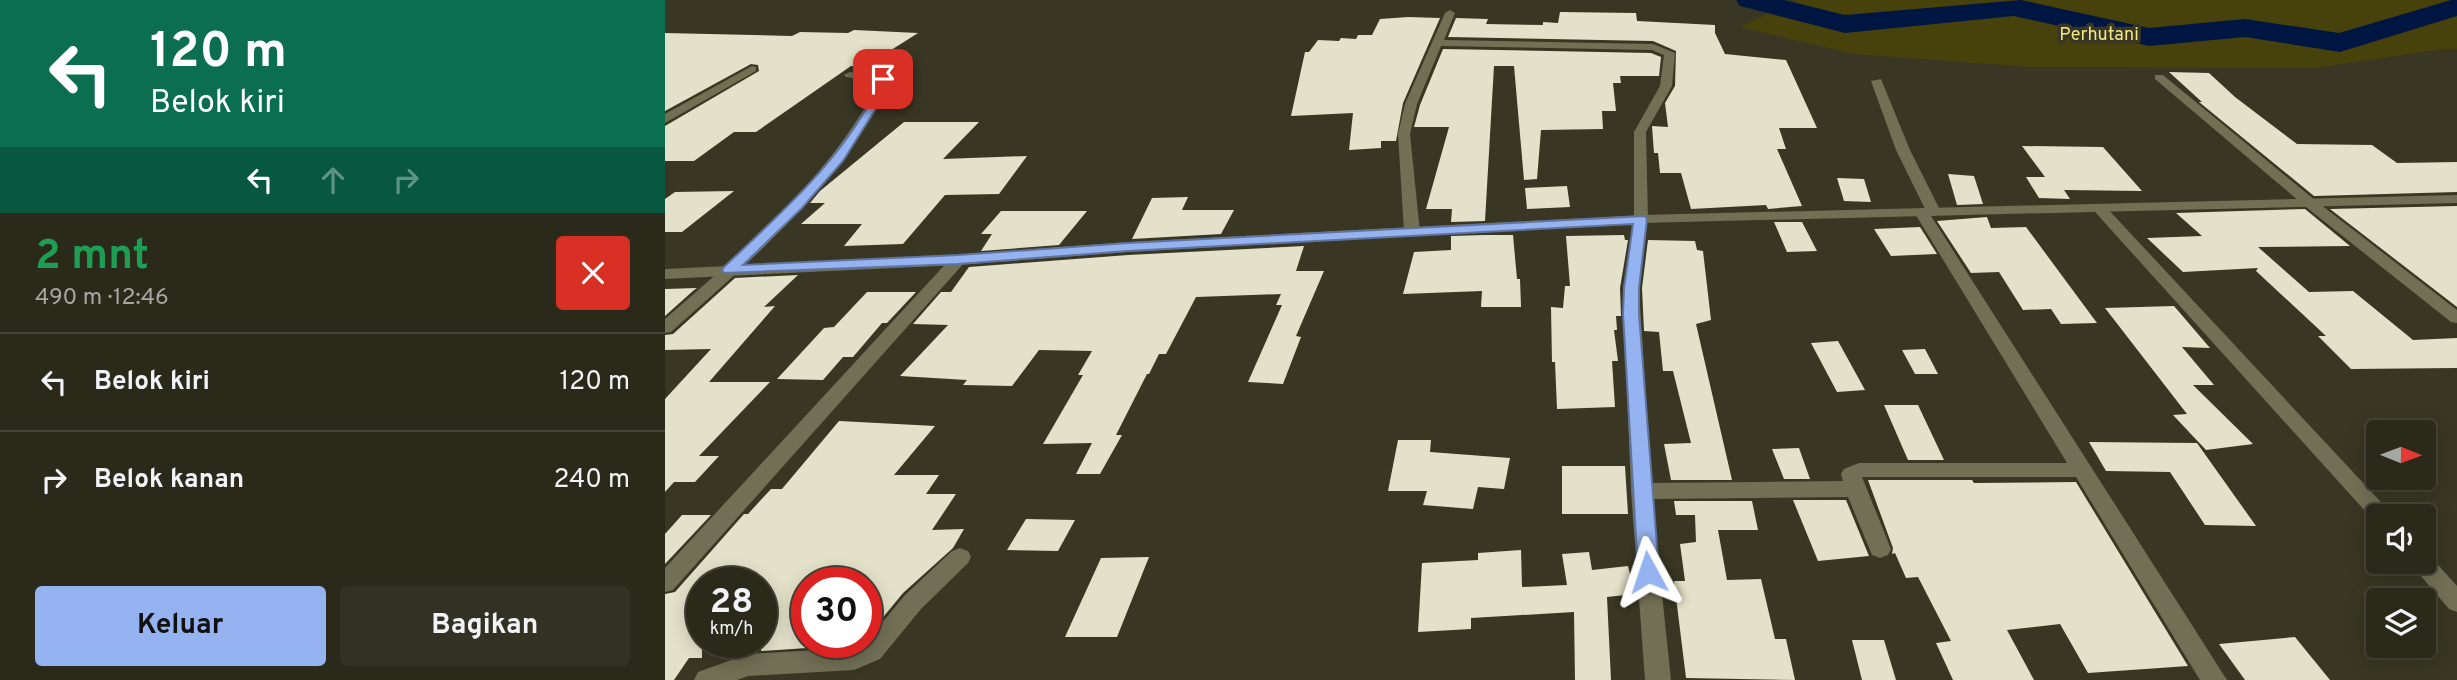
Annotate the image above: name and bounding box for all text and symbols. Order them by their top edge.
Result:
text: 120 m [150,23,287,85]
park label: Perhutani [2059,24,2139,47]
icon: left [35,28,126,119]
pin [853,49,913,109]
icon: arrive [864,60,902,98]
text: Belok kiri [150,84,285,124]
icon: left [241,161,279,199]
icon: ahead [314,161,352,199]
icon: right [387,161,425,199]
text: 2 mnt [35,231,149,284]
button: close [556,236,630,310]
text: 490 m · 12:46 [35,284,169,313]
icon: left [35,363,73,401]
text: Belok kiri [94,366,210,399]
text: 120 m [560,366,630,399]
north arrow [2366,420,2436,490]
map controls [2366,420,2436,658]
icon: right [35,461,73,499]
text: Belok kanan [94,464,244,497]
text: 240 m [553,464,630,497]
button: sound [2366,504,2436,574]
position arrow [1611,535,1685,609]
speed limit sign: 30 [791,567,882,658]
text: 28 [710,581,753,625]
button: Keluar [35,586,326,666]
button: Bagikan [340,586,630,666]
button: layers [2366,588,2436,658]
text: km/h [710,618,753,641]

